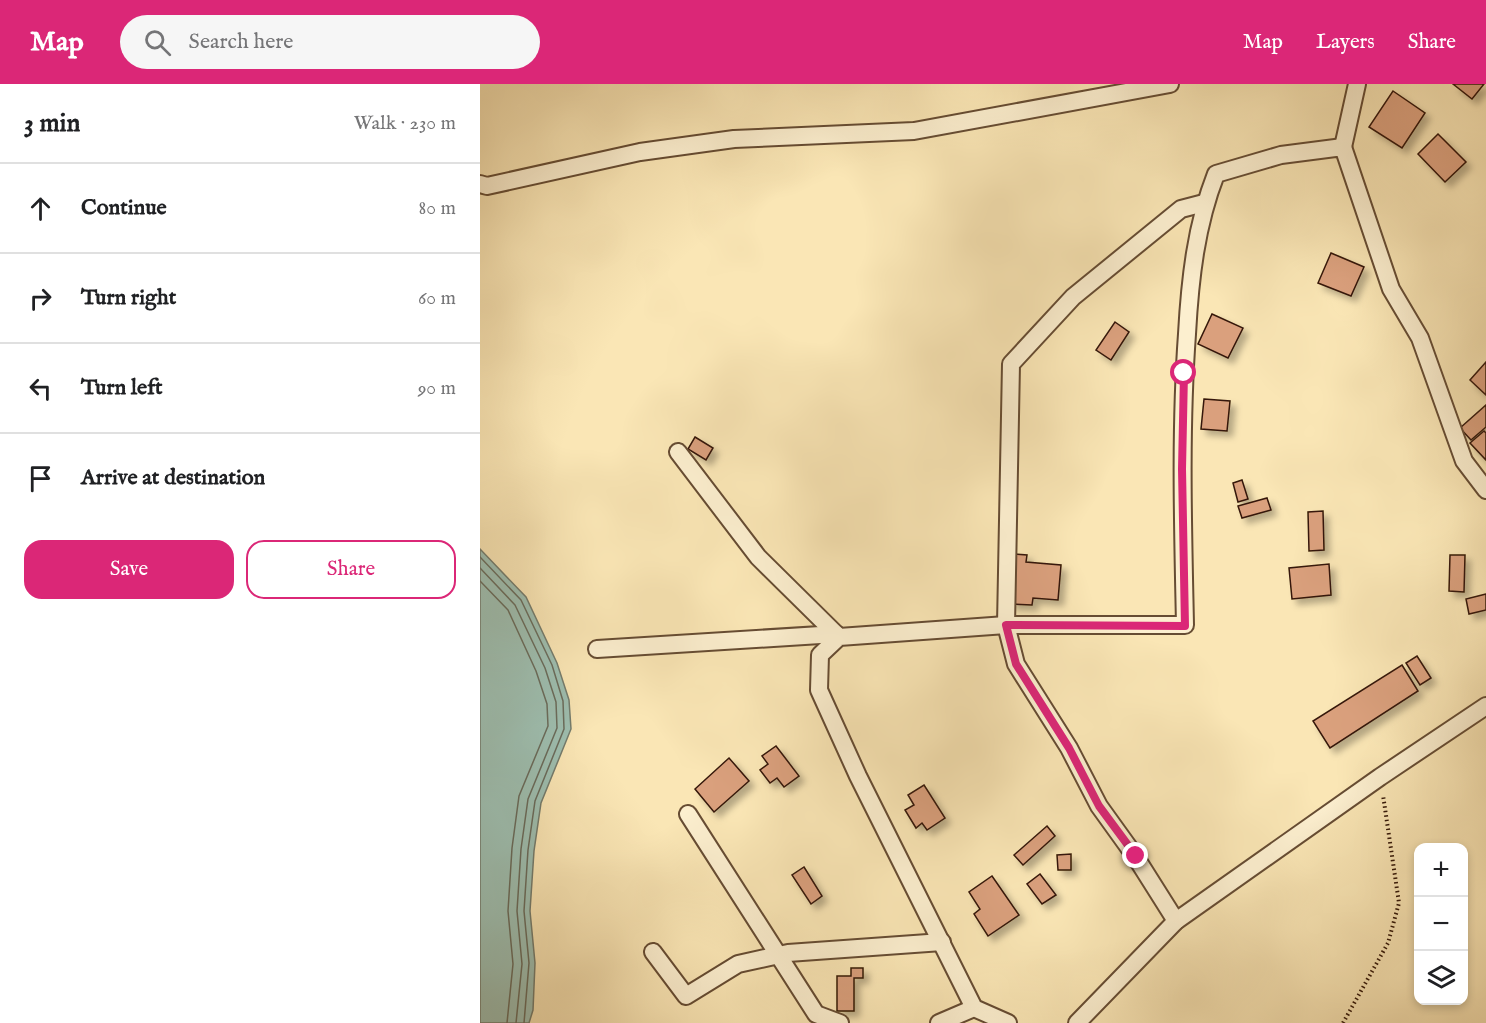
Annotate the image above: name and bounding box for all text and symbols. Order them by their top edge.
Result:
search box [120,15,540,69]
text: Map [30,25,84,60]
icon: search [141,26,174,59]
text: Search here [189,28,293,56]
text: Map [1243,29,1283,56]
text: Layers [1316,29,1375,56]
text: Share [1408,29,1456,56]
text: 3 min [24,107,80,140]
text: Walk · 230 m [354,111,456,136]
icon: ahead [24,192,57,225]
text: Continue [81,194,167,222]
text: 80 m [419,196,456,221]
icon: right [24,282,57,315]
text: Turn right [81,284,176,312]
text: 60 m [418,286,456,311]
route start [1170,359,1196,385]
icon: left [24,372,57,405]
text: Turn left [81,374,163,402]
text: 90 m [418,376,456,401]
icon: arrive [24,462,57,495]
text: Arrive at destination [81,464,265,492]
button: Save [24,540,234,599]
button: Share [246,540,456,599]
route end [1122,842,1148,868]
map controls [1414,843,1468,1005]
button: + [1414,843,1468,897]
button: − [1414,897,1468,951]
button: layers [1414,951,1468,1005]

